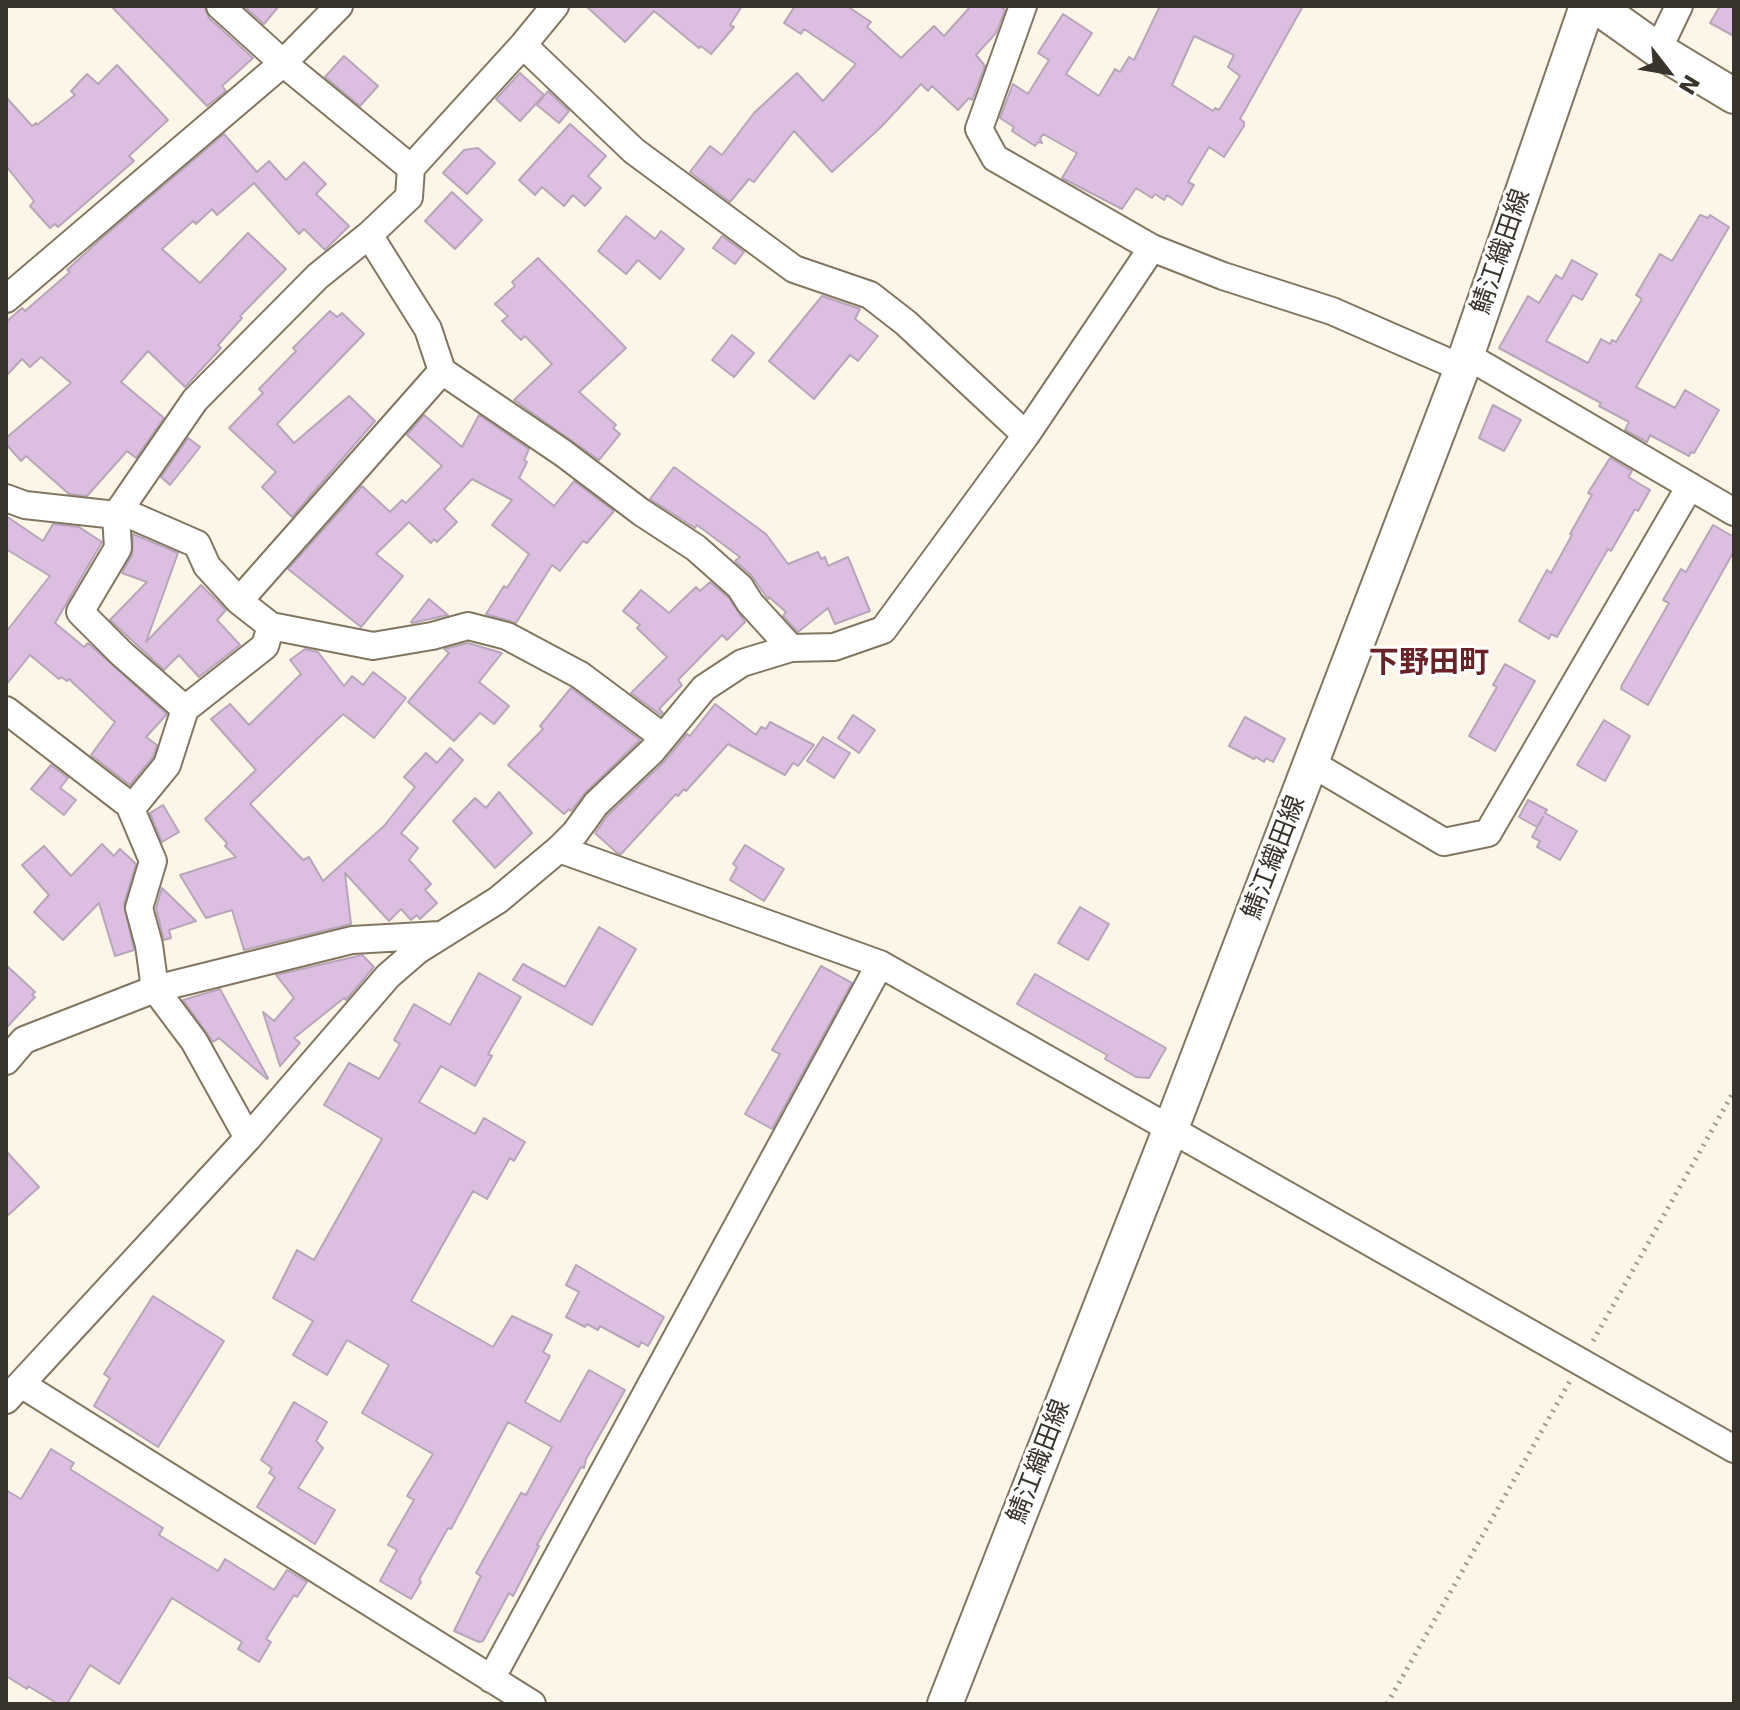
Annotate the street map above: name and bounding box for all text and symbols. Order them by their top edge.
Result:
north arrow [1628,32,1708,112]
text: N [1674,70,1704,99]
street label: 鯖江織田線 [1466,185,1538,319]
district label: 下野田町 [1369,646,1489,682]
street label: 鯖江織田線 [1237,792,1313,924]
street label: 鯖江織田線 [1002,1396,1078,1528]

